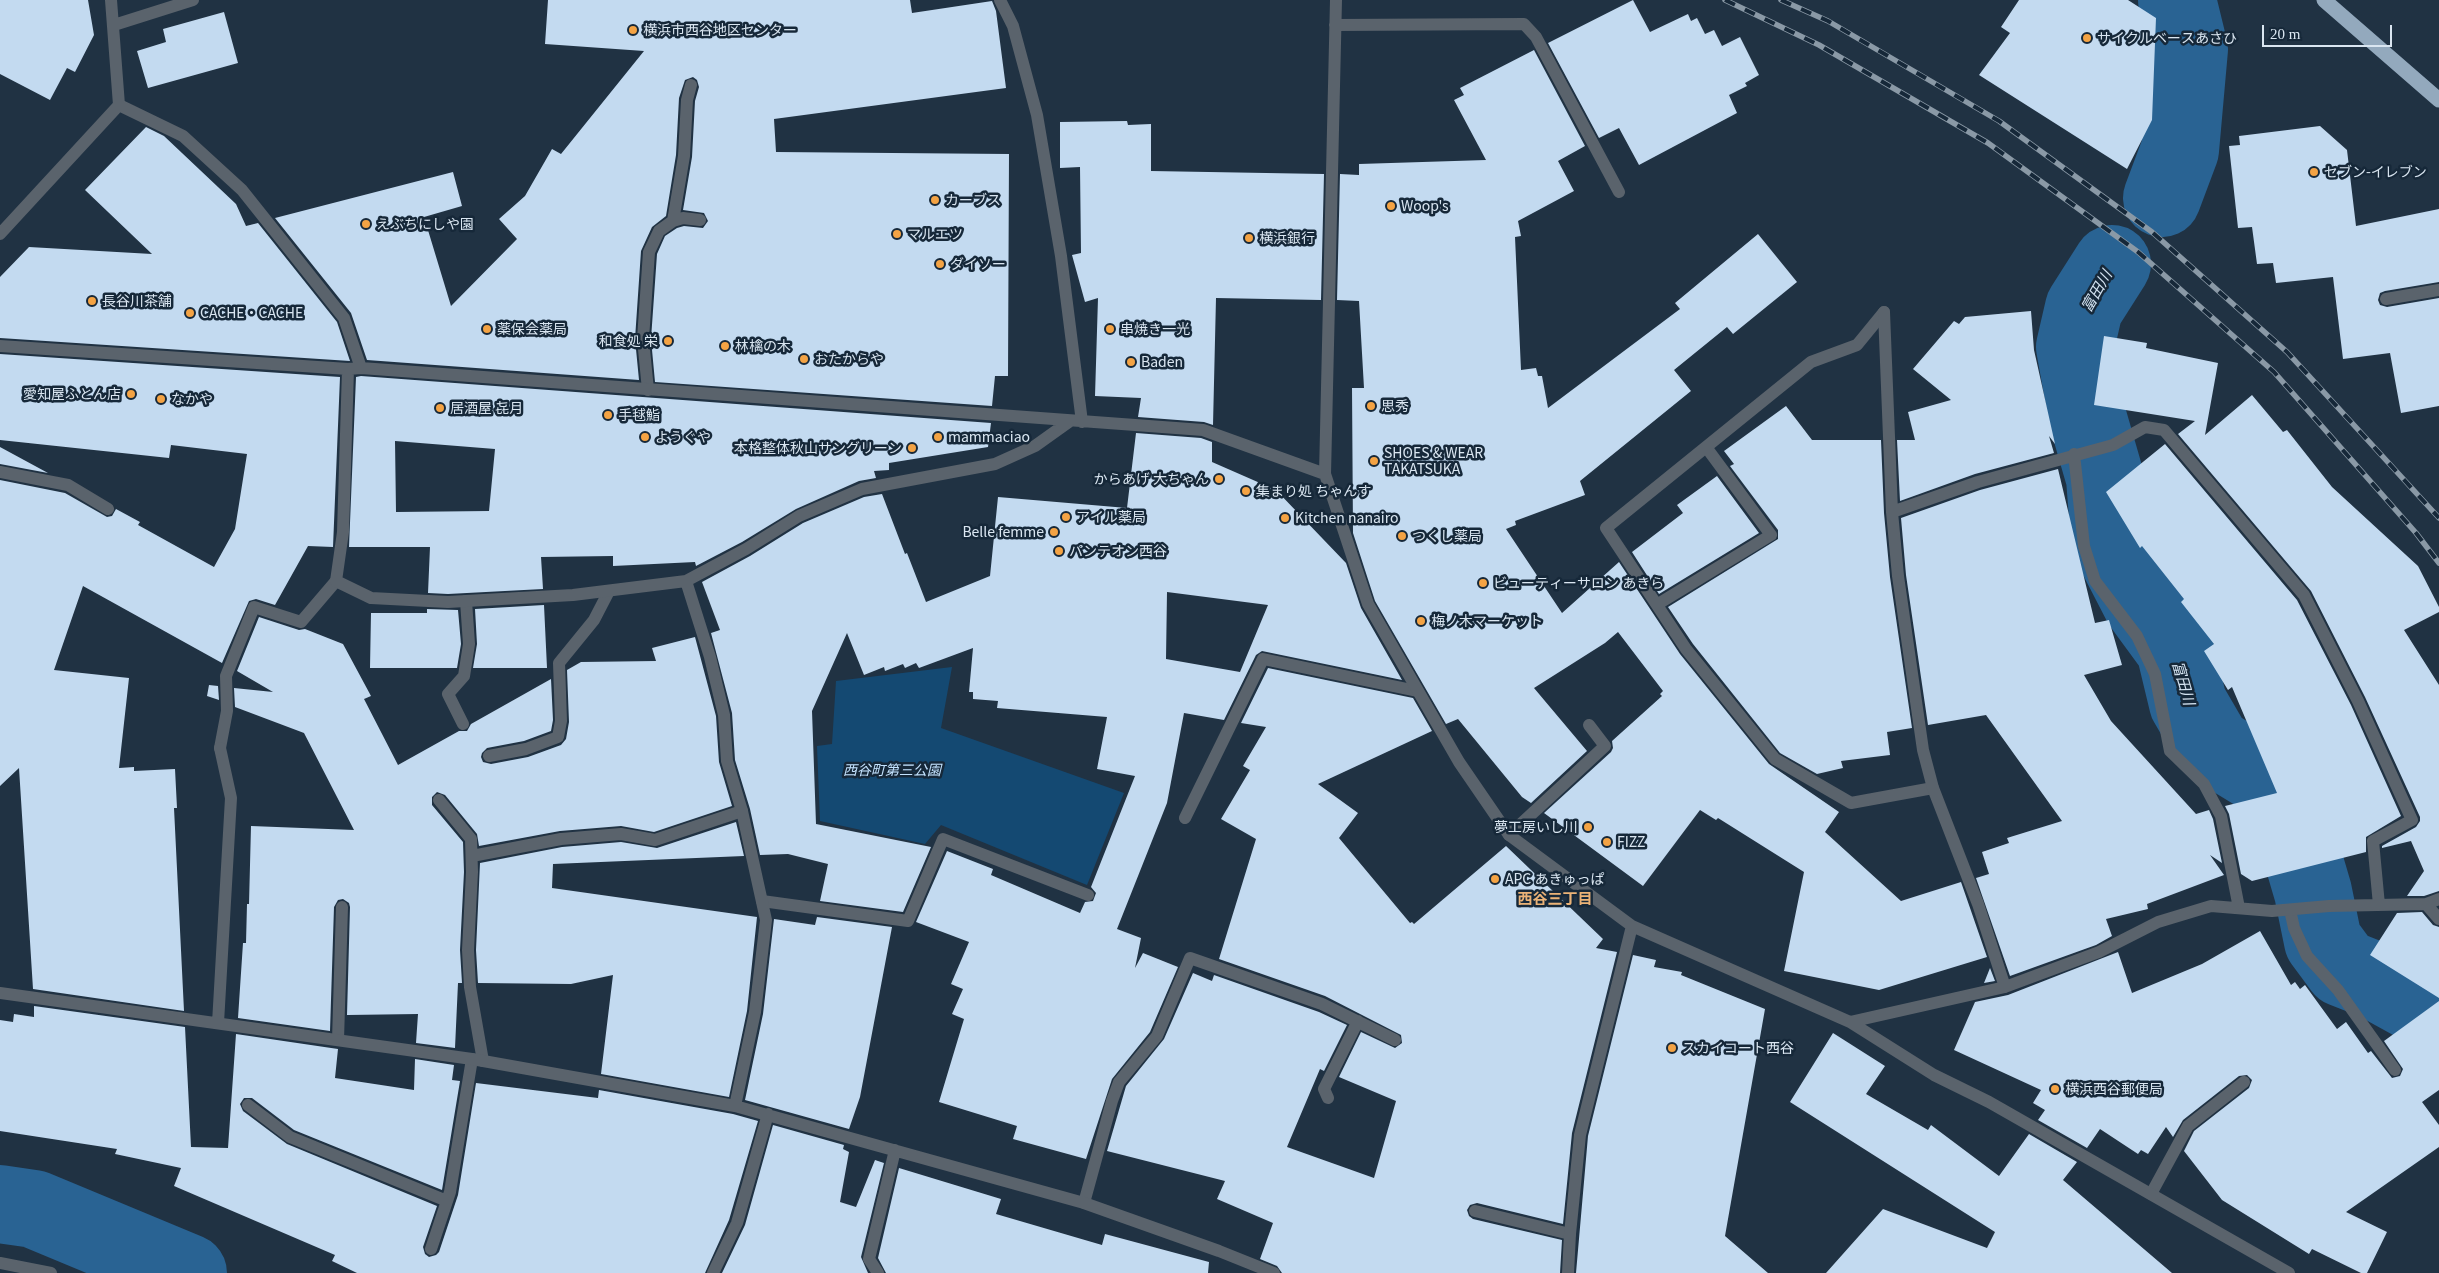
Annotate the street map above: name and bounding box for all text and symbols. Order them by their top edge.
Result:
scale bar [2264,15,2394,47]
place label: 横浜市西谷地区センター [643,22,797,38]
marker: 横浜市西谷地区センター [627,24,639,36]
text: 20 m [2270,26,2300,42]
place label: サイクルベースあさひ [2097,30,2237,46]
marker: サイクルベースあさひ [2081,32,2093,44]
place label: セブン-イレブン [2324,164,2427,180]
marker: セブン-イレブン [2308,166,2320,178]
place label: カーブス [945,192,1001,208]
marker: カーブス [929,194,941,206]
place label: Woop's [1401,198,1449,214]
marker: Woop's [1385,200,1397,212]
place label: えぶちにしや園 [376,216,474,232]
marker: えぶちにしや園 [360,218,372,230]
place label: マルエツ [907,226,963,242]
marker: マルエツ [891,228,903,240]
place label: 横浜銀行 [1259,230,1315,246]
marker: 横浜銀行 [1243,232,1255,244]
place label: ダイソー [950,256,1006,272]
marker: ダイソー [934,258,946,270]
water label: 富田川 [2077,267,2115,315]
place label: 長谷川茶舗 [102,293,172,309]
marker: 長谷川茶舗 [86,295,98,307]
place label: CACHE・CACHE [200,305,303,321]
marker: CACHE・CACHE [184,307,196,319]
place label: 薬保会薬局 [497,321,567,337]
place label: 串焼き一光 [1120,321,1190,337]
marker: 薬保会薬局 [481,323,493,335]
marker: 串焼き一光 [1104,323,1116,335]
place label: 和食処 栄 [599,333,658,349]
marker: 和食処 栄 [662,335,674,347]
place label: 林檎の木 [735,338,791,354]
marker: 林檎の木 [719,340,731,352]
place label: おたからや [814,351,884,367]
marker: おたからや [798,353,810,365]
place label: Baden [1141,354,1183,370]
marker: Baden [1125,356,1137,368]
place label: 愛知屋ふとん店 [23,386,121,402]
marker: 愛知屋ふとん店 [125,388,137,400]
place label: なかや [171,391,213,407]
marker: なかや [155,393,167,405]
place label: 思秀 [1381,398,1409,414]
place label: 居酒屋 㐂月 [450,400,523,416]
marker: 思秀 [1365,400,1377,412]
marker: 居酒屋 㐂月 [434,402,446,414]
place label: 手毬鮨 [618,407,660,423]
marker: 手毬鮨 [602,409,614,421]
place label: ようぐや [655,429,711,445]
place label: mammaciao [948,429,1030,445]
marker: ようぐや [639,431,651,443]
marker: mammaciao [932,431,944,443]
place label: 本格整体秋山サングリーン [734,440,902,456]
marker: 本格整体秋山サングリーン [906,442,918,454]
place label: SHOES & WEAR TAKATSUKA [1384,445,1483,478]
marker: SHOES & WEAR TAKATSUKA [1368,455,1380,467]
place label: からあげ 大ちゃん [1094,471,1209,487]
marker: からあげ 大ちゃん [1213,473,1225,485]
place label: 集まり処 ちゃんす [1256,483,1371,499]
marker: 集まり処 ちゃんす [1240,485,1252,497]
place label: アイル薬局 [1076,509,1146,525]
place label: Kitchen nanairo [1295,510,1398,526]
marker: アイル薬局 [1060,511,1072,523]
marker: Kitchen nanairo [1279,512,1291,524]
place label: Belle femme [962,524,1044,540]
marker: Belle femme [1048,526,1060,538]
place label: つくし薬局 [1412,528,1482,544]
marker: つくし薬局 [1396,530,1408,542]
place label: パンテオン西谷 [1069,543,1167,559]
marker: パンテオン西谷 [1053,545,1065,557]
place label: ビューティーサロン あきら [1493,575,1664,591]
marker: ビューティーサロン あきら [1477,577,1489,589]
place label: 梅ノ木マーケット [1431,613,1543,629]
marker: 梅ノ木マーケット [1415,615,1427,627]
water label: 富田川 [2169,659,2199,707]
park label: 西谷町第三公園 [843,762,941,778]
place label: 夢工房いし川 [1494,819,1578,835]
marker: 夢工房いし川 [1582,821,1594,833]
place label: FIZZ [1617,834,1645,850]
marker: FIZZ [1601,836,1613,848]
place label: APC あきゅっぱ [1505,871,1604,887]
marker: APC あきゅっぱ [1489,873,1501,885]
district label: 西谷三丁目 [1518,889,1592,907]
place label: スカイコート西谷 [1682,1040,1794,1056]
marker: スカイコート西谷 [1666,1042,1678,1054]
place label: 横浜西谷郵便局 [2065,1081,2163,1097]
marker: 横浜西谷郵便局 [2049,1083,2061,1095]

